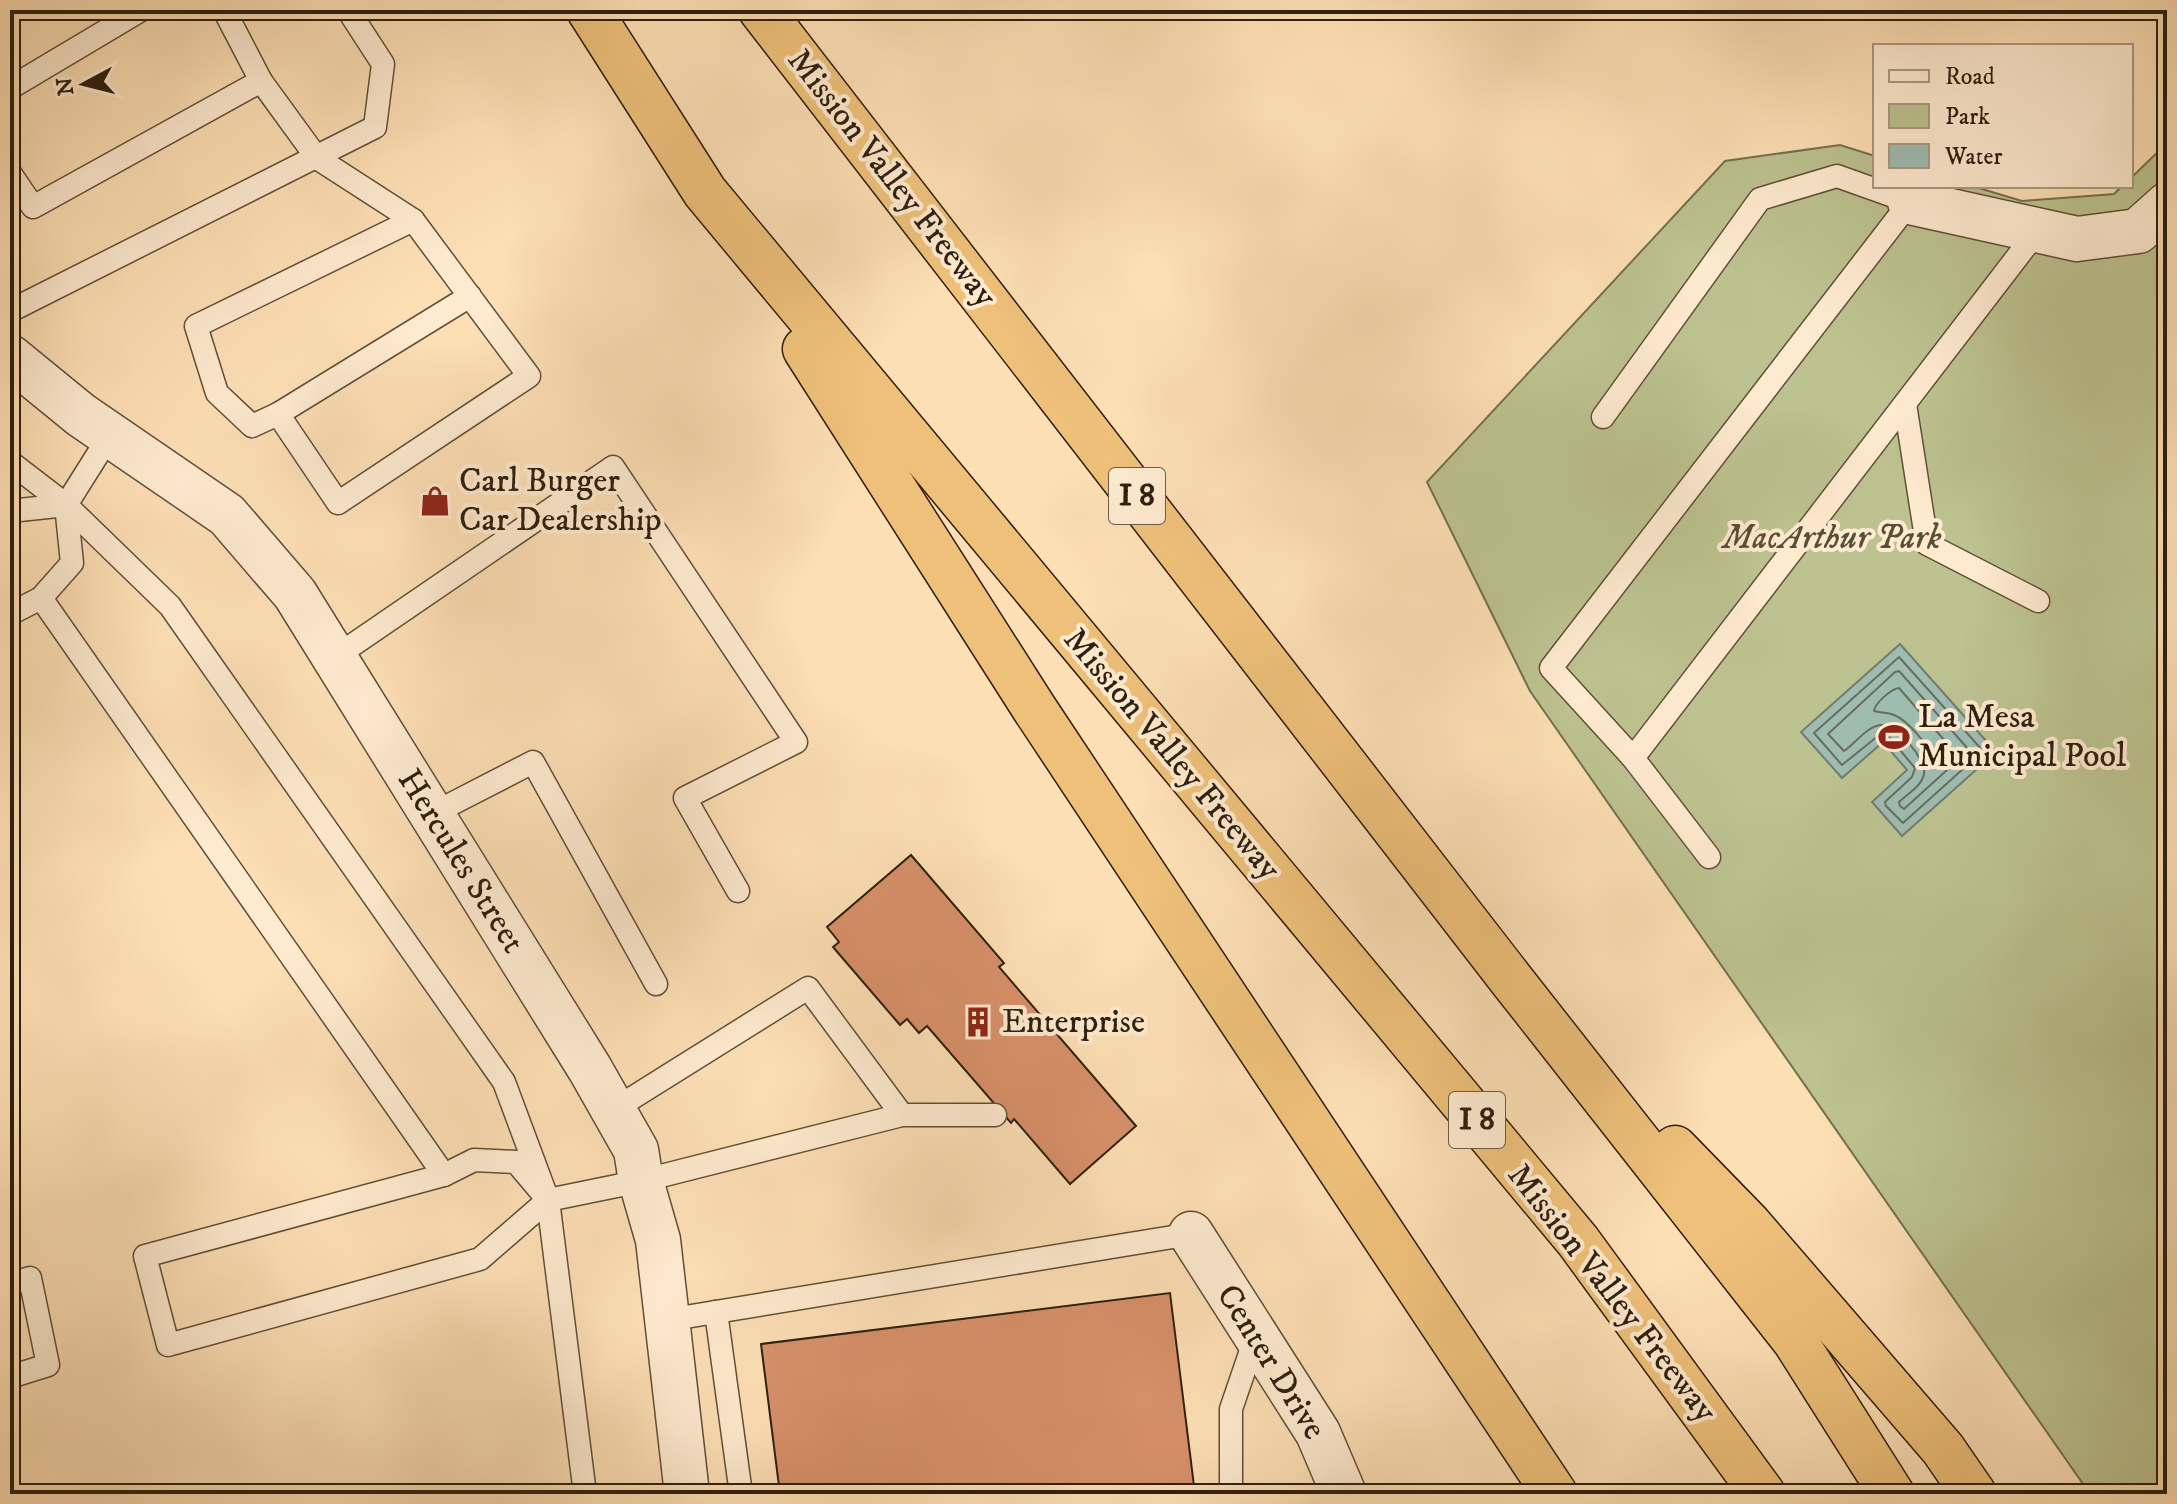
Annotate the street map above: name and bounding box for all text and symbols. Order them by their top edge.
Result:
street label: Mission Valley Freeway [778,40,1007,316]
north arrow [44,44,124,124]
legend [1873,44,2133,188]
text: Road [1945,62,1995,92]
text: N [51,76,80,97]
text: Park [1945,102,1990,132]
text: Water [1944,142,2002,172]
place label: Carl Burger Car Dealership [459,460,662,541]
road number: I 8 [1109,468,1165,524]
shop icon: Carl Burger Car Dealership [418,484,452,518]
park label: MacArthur Park [1721,517,1942,559]
street label: Mission Valley Freeway [1054,619,1290,889]
place label: La Mesa Municipal Pool [1918,696,2127,777]
sports icon: La Mesa Municipal Pool [1877,720,1911,754]
street label: Hercules Street [388,761,534,961]
place label: Enterprise [1002,1001,1145,1043]
building icon: Enterprise [961,1005,995,1039]
road number: I 8 [1449,1092,1505,1148]
street label: Mission Valley Freeway [1498,1155,1727,1431]
street label: Center Drive [1207,1277,1335,1447]

